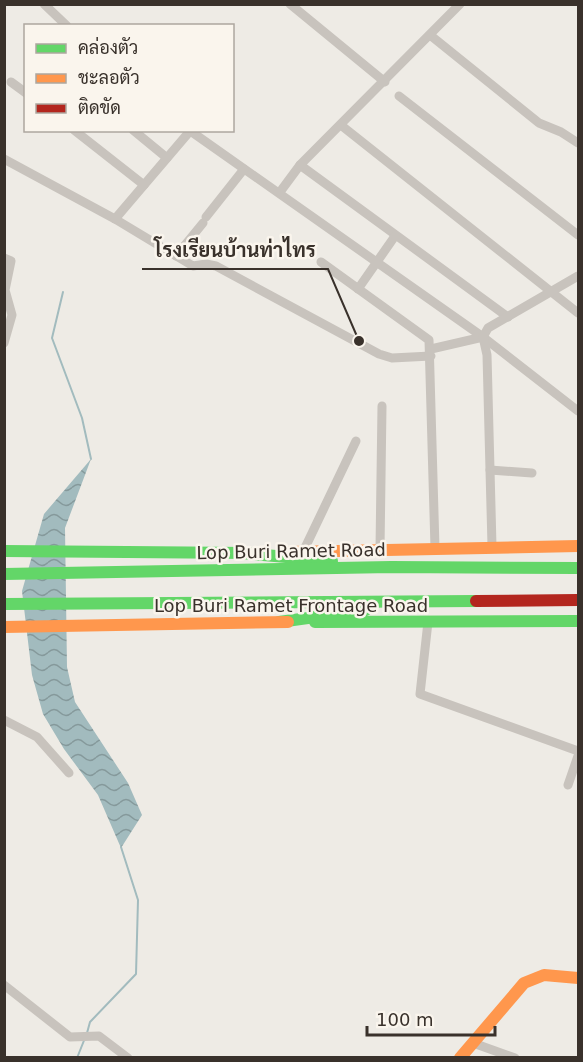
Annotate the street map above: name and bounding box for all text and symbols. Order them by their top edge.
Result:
legend [24,24,234,132]
text: คล่องตัว [78,36,138,58]
text: ชะลอตัว [78,67,140,88]
text: ติดขัด [78,97,121,118]
callout: โรงเรียนบ้านท่าไทร [142,231,328,269]
text: โรงเรียนบ้านท่าไทร [153,236,316,262]
street label: Lop Buri Ramet Road [196,539,386,563]
street label: Lop Buri Ramet Frontage Road [154,595,428,616]
scale bar [367,999,494,1037]
text: 100 m [376,1009,434,1030]

